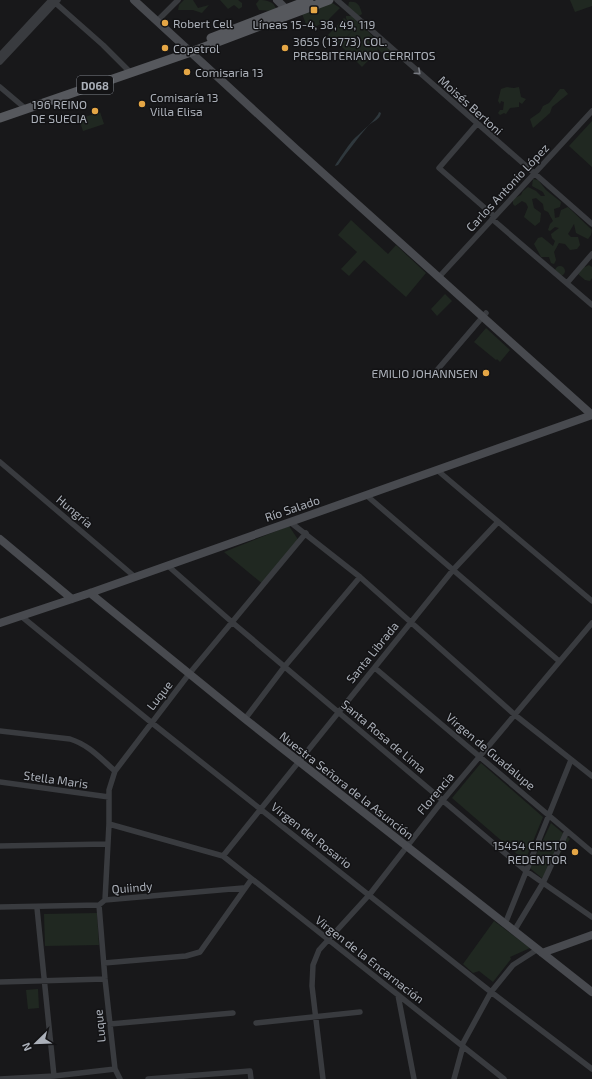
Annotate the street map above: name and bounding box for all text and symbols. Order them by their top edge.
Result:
marker: Líneas 15-4, 38, 49, 119 [309,5,319,15]
place label: Robert Cell [173,16,233,30]
place label: Líneas 15-4, 38, 49, 119 [253,17,376,31]
marker: Robert Cell [160,18,170,28]
place label: 3655 (13773) COL. PRESBITERIANO CERRITOS [293,34,436,62]
place label: Copetrol [173,41,220,55]
marker: Copetrol [160,43,170,53]
marker: 3655 (13773) COL. PRESBITERIANO CERRITOS [280,43,290,53]
place label: Comisaria 13 [195,65,263,79]
marker: Comisaria 13 [182,67,192,77]
one-way arrow [414,68,421,75]
street label: Moisés Bertoni [436,72,506,138]
road number: D068 [77,76,113,94]
place label: Comisaría 13 Villa Elisa [150,90,218,118]
place label: 196 REINO DE SUECIA [31,97,88,125]
marker: Comisaría 13 Villa Elisa [137,99,147,109]
marker: 196 REINO DE SUECIA [90,106,100,116]
street label: Carlos Antonio López [463,140,551,234]
place label: EMILIO JOHANNSEN [371,366,478,380]
marker: EMILIO JOHANNSEN [481,368,491,378]
street label: Hungría [54,492,96,530]
street label: Río Salado [263,492,321,524]
street label: Santa Librada [343,618,401,686]
street label: Luque [143,678,175,712]
street label: Santa Rosa de Lima [339,697,429,775]
street label: Virgen de Guadalupe [444,710,538,792]
street label: Nuestra Señora de la Asunción [277,728,417,842]
street label: Stella Maris [23,768,89,790]
street label: Florencia [413,769,457,817]
street label: Virgen del Rosario [269,799,355,871]
place label: 15454 CRISTO REDENTOR [493,838,567,866]
marker: 15454 CRISTO REDENTOR [570,847,580,857]
street label: Quiindy [111,878,154,897]
street label: Virgen de la Encarnación [313,912,427,1006]
street label: Luque [90,1009,108,1043]
north arrow [16,1023,56,1063]
text: N [19,1041,34,1053]

